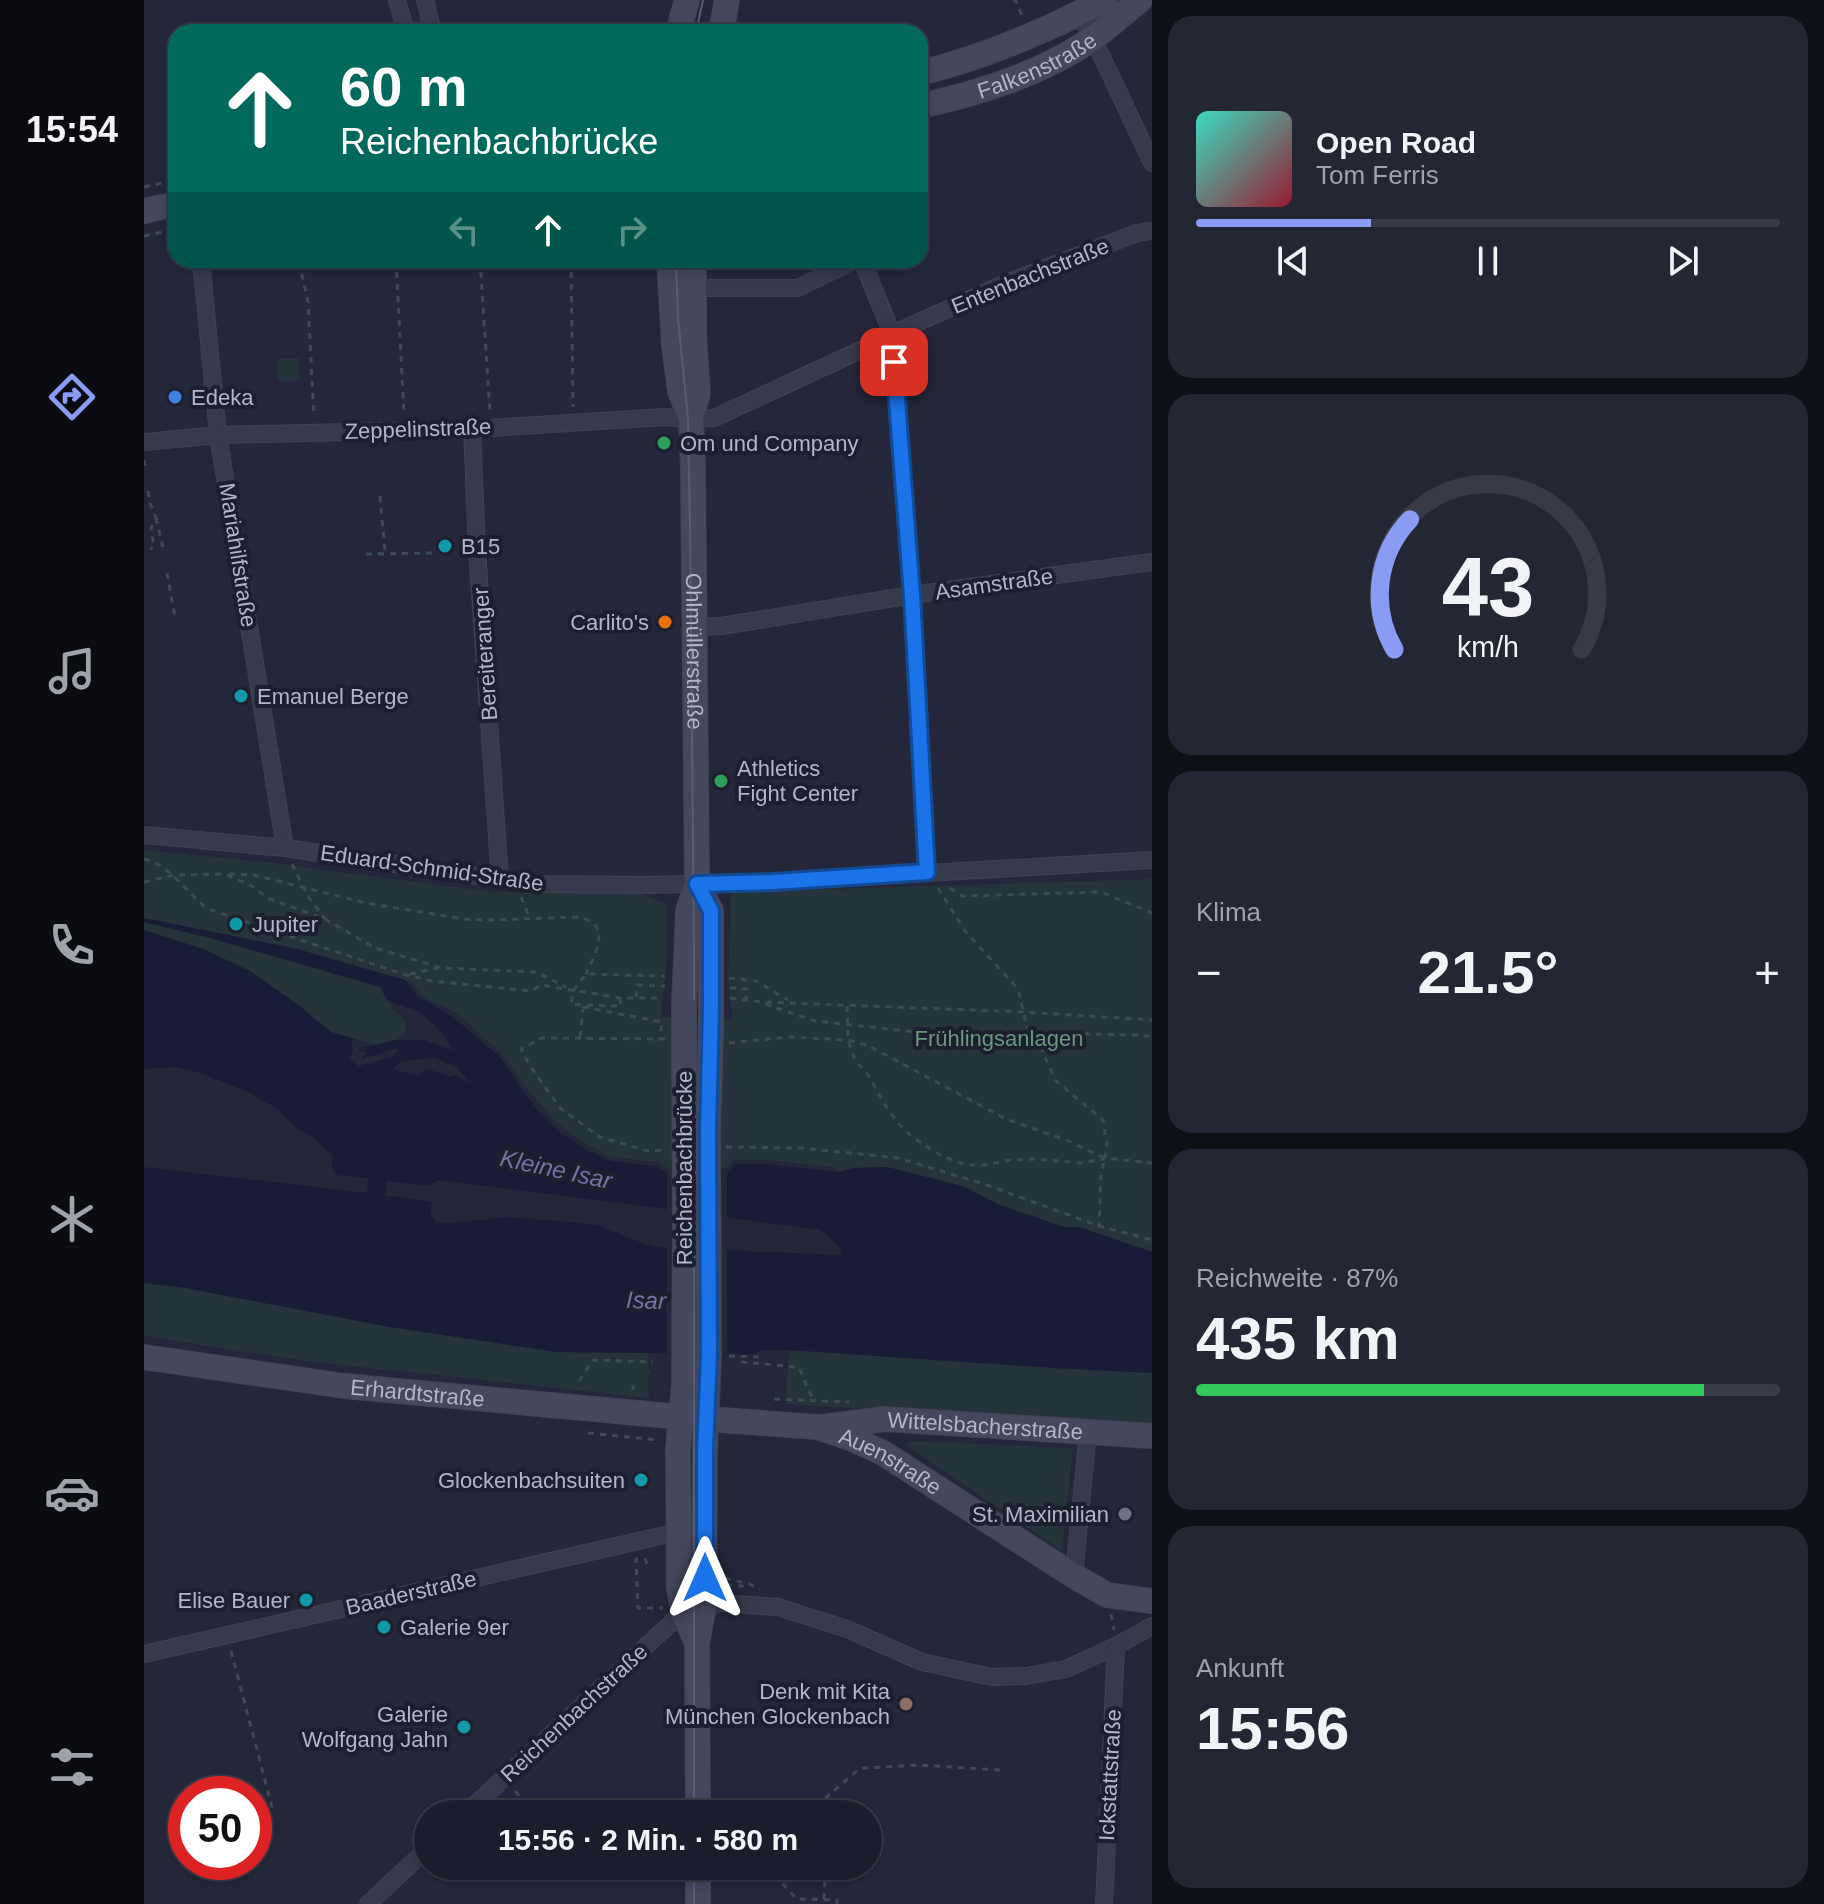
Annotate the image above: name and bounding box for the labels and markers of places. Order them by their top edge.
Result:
pin [860,328,928,396]
place label: Edeka [191,385,254,410]
marker: Edeka [166,388,184,406]
place label: Om und Company [680,431,859,456]
marker: Om und Company [655,434,673,452]
place label: B15 [461,534,500,559]
marker: B15 [436,537,454,555]
place label: Carlito's [570,610,649,635]
marker: Carlito's [656,613,674,631]
place label: Emanuel Berge [257,684,409,709]
marker: Emanuel Berge [232,687,250,705]
place label: Athletics Fight Center [737,756,858,806]
marker: Athletics Fight Center [712,772,730,790]
place label: Jupiter [252,912,318,937]
marker: Jupiter [227,915,245,933]
place label: Glockenbachsuiten [438,1468,625,1493]
marker: Glockenbachsuiten [632,1471,650,1489]
place label: St. Maximilian [972,1502,1109,1527]
marker: St. Maximilian [1116,1505,1134,1523]
place label: Elise Bauer [177,1588,290,1613]
marker: Elise Bauer [297,1591,315,1609]
place label: Galerie 9er [400,1615,509,1640]
marker: Galerie 9er [375,1618,393,1636]
place label: Denk mit Kita München Glockenbach [665,1679,891,1729]
marker: Denk mit Kita München Glockenbach [897,1695,915,1713]
place label: Galerie Wolfgang Jahn [302,1702,448,1752]
marker: Galerie Wolfgang Jahn [455,1718,473,1736]

